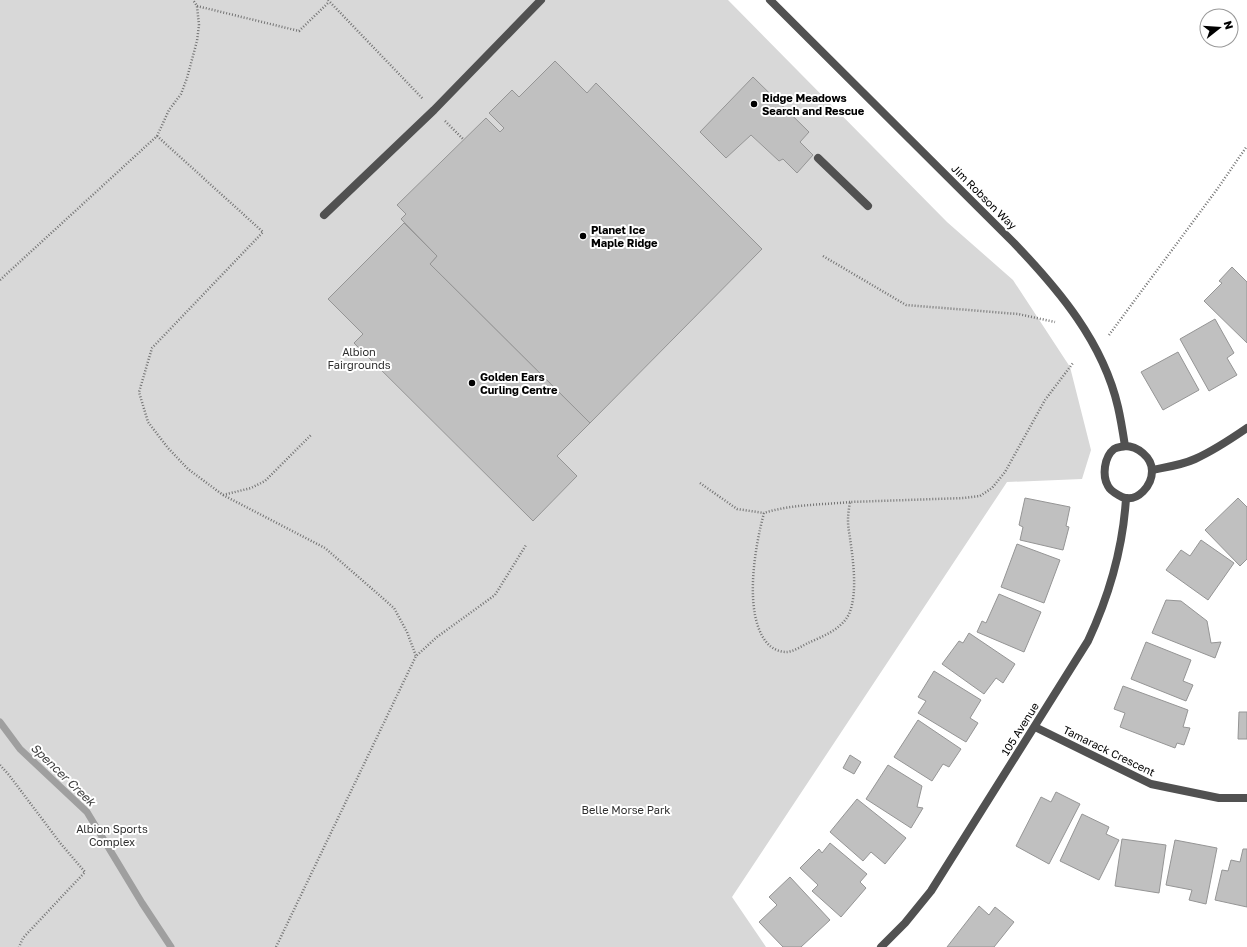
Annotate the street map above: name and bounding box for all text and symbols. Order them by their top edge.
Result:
north arrow [1199,8,1239,48]
text: N [1222,19,1236,31]
place label: Ridge Meadows Search and Rescue [762,91,865,117]
marker: Ridge Meadows Search and Rescue [749,99,759,109]
street label: Jim Robson Way [949,161,1020,232]
place label: Planet Ice Maple Ridge [591,223,658,249]
marker: Planet Ice Maple Ridge [578,231,588,241]
park label: Albion Fairgrounds [327,345,391,371]
place label: Golden Ears Curling Centre [480,370,558,396]
marker: Golden Ears Curling Centre [467,378,477,388]
street label: 105 Avenue [998,700,1041,758]
street label: Tamarack Crescent [1061,723,1157,778]
water label: Spencer Creek [28,740,100,810]
park label: Belle Morse Park [582,803,670,816]
park label: Albion Sports Complex [76,822,148,848]

